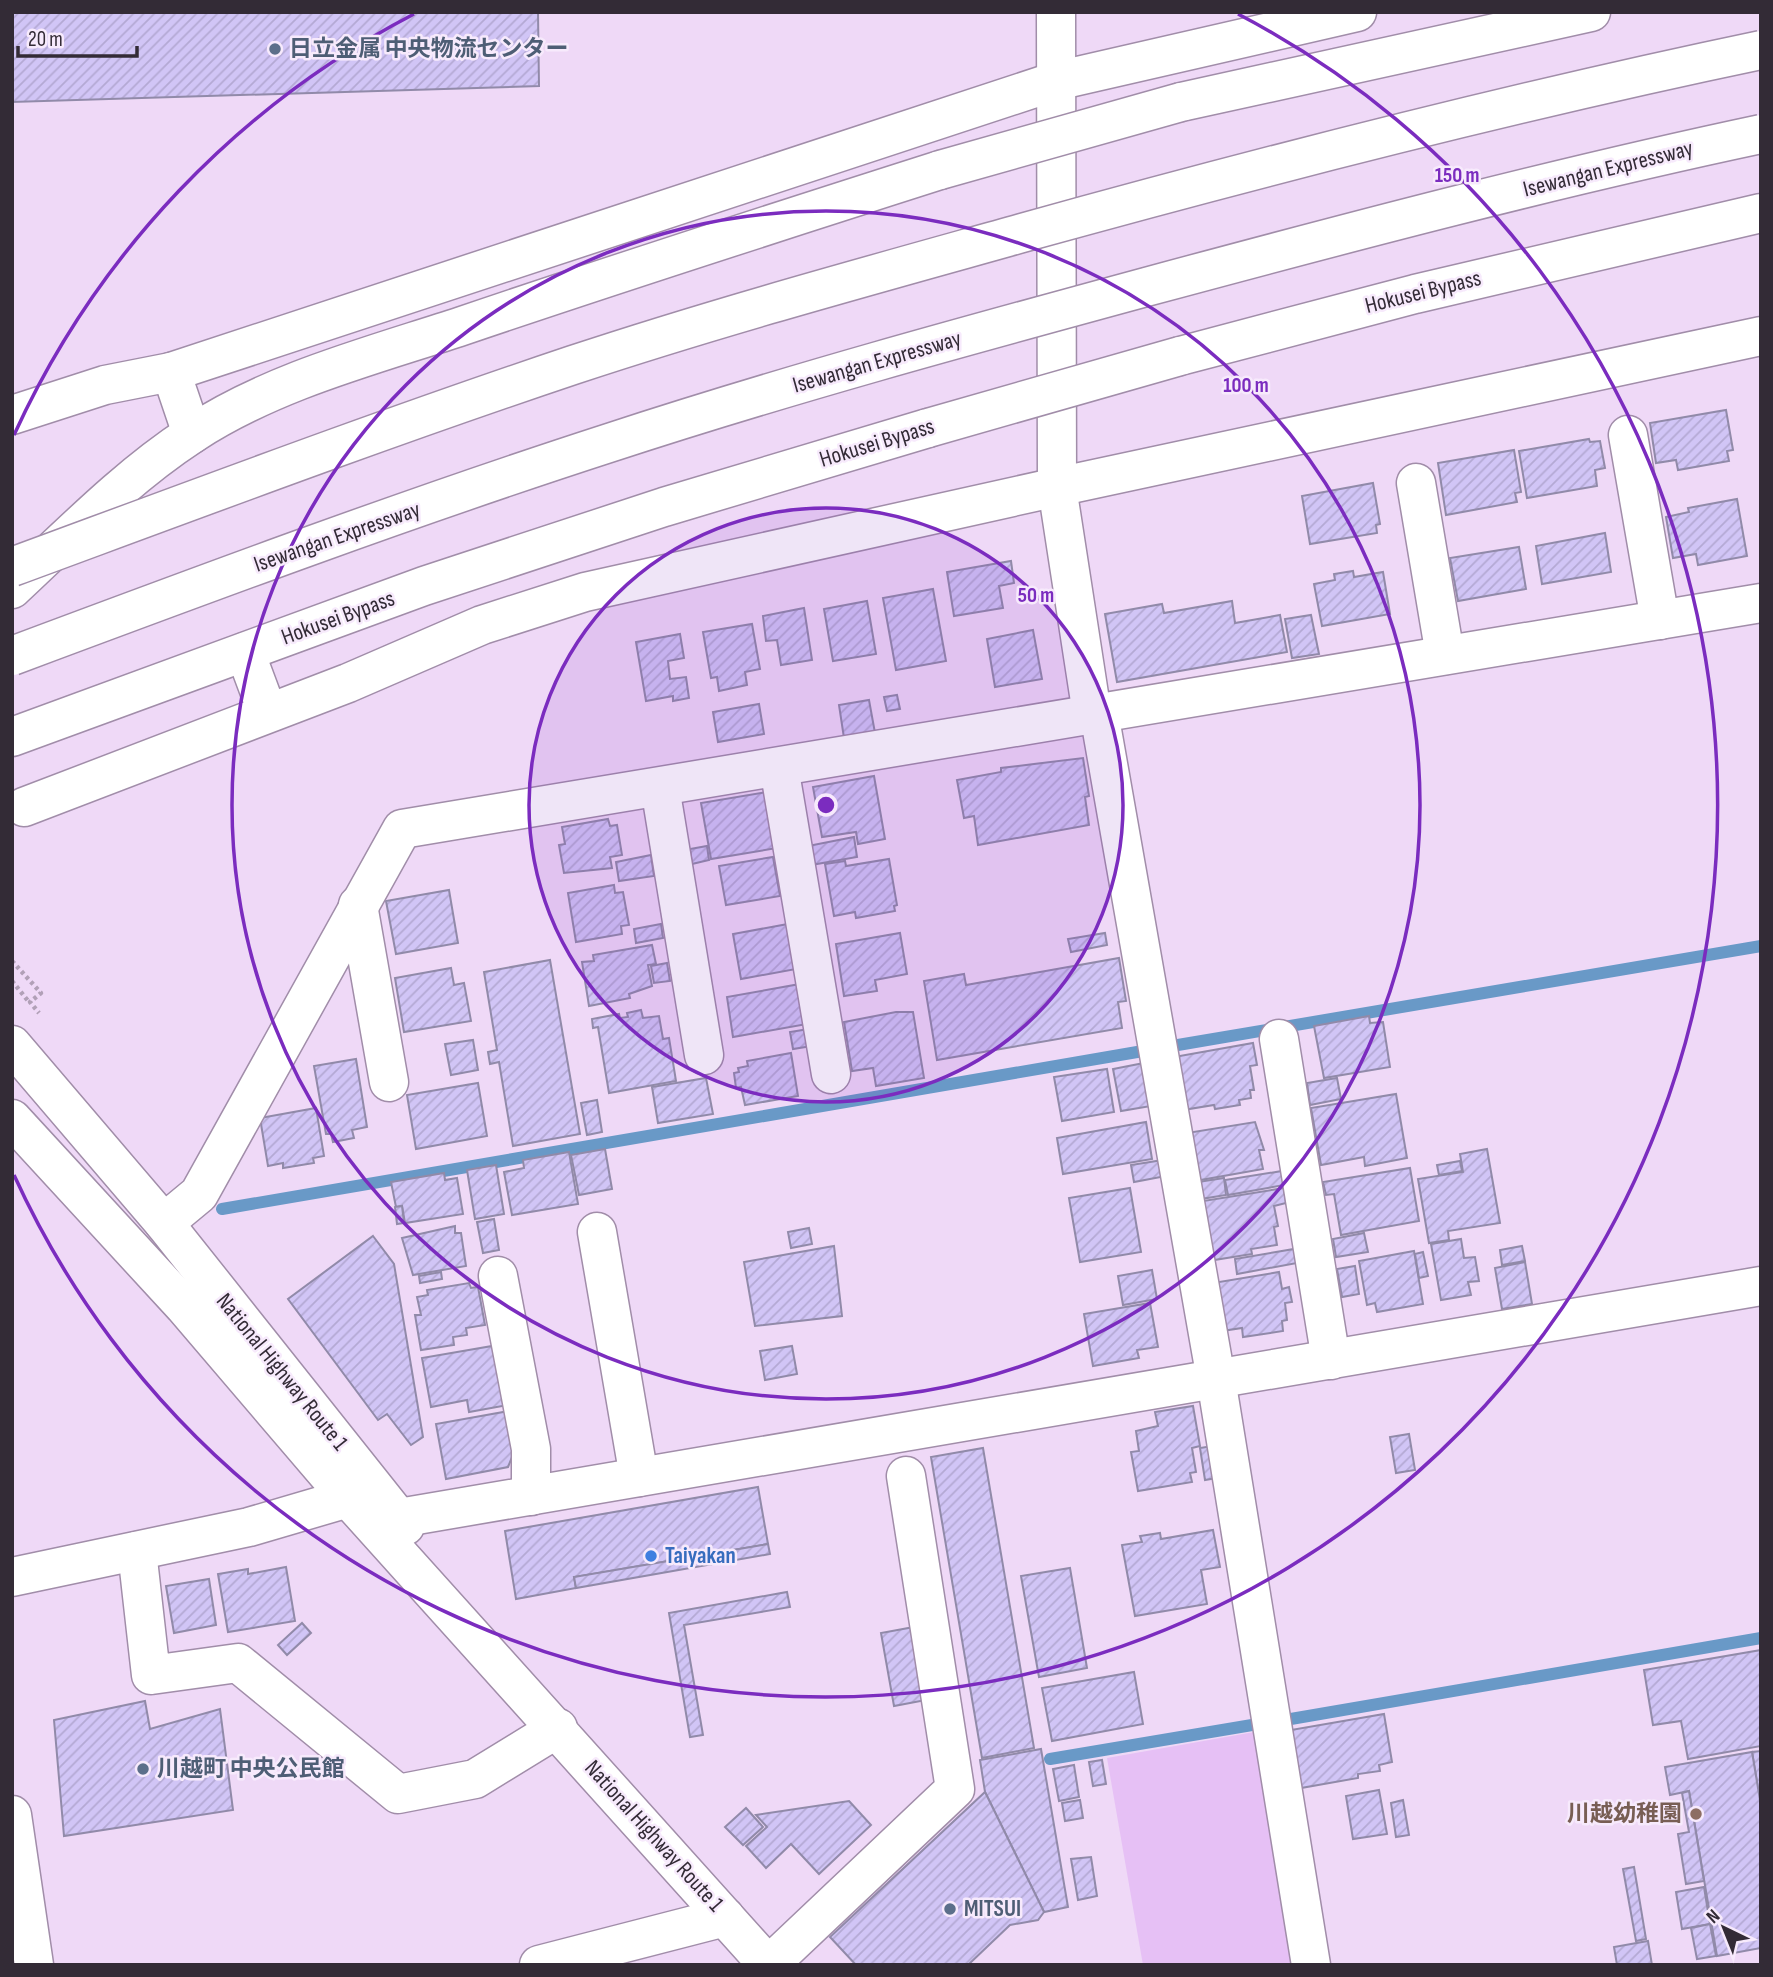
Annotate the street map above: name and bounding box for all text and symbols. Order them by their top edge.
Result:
scale bar [18,14,136,58]
text: 20 m [28,27,63,52]
place label: 日立金属 中央物流センター [289,35,569,63]
marker: 日立金属 中央物流センター [267,41,283,57]
street label: Isewangan Expressway [1520,134,1696,204]
text: 150 m [1435,163,1479,188]
street label: Hokusei Bypass [1362,264,1484,320]
street label: Isewangan Expressway [789,325,965,399]
text: 100 m [1223,373,1269,398]
street label: Hokusei Bypass [816,412,938,474]
street label: Isewangan Expressway [250,495,424,579]
text: 50 m [1018,583,1054,608]
street label: Hokusei Bypass [277,585,399,651]
centre of rings [814,793,838,817]
street label: National Highway Route 1 [210,1288,354,1456]
place label: Taiyakan [665,1542,736,1570]
marker: Taiyakan [643,1548,659,1564]
street label: National Highway Route 1 [579,1754,729,1918]
place label: 川越町 中央公民館 [157,1755,345,1783]
marker: 川越町 中央公民館 [135,1761,151,1777]
place label: 川越幼稚園 [1567,1800,1682,1828]
marker: 川越幼稚園 [1688,1806,1704,1822]
north arrow [1689,1893,1759,1963]
place label: MITSUI [964,1895,1021,1923]
marker: MITSUI [942,1901,958,1917]
text: N [1702,1905,1725,1929]

